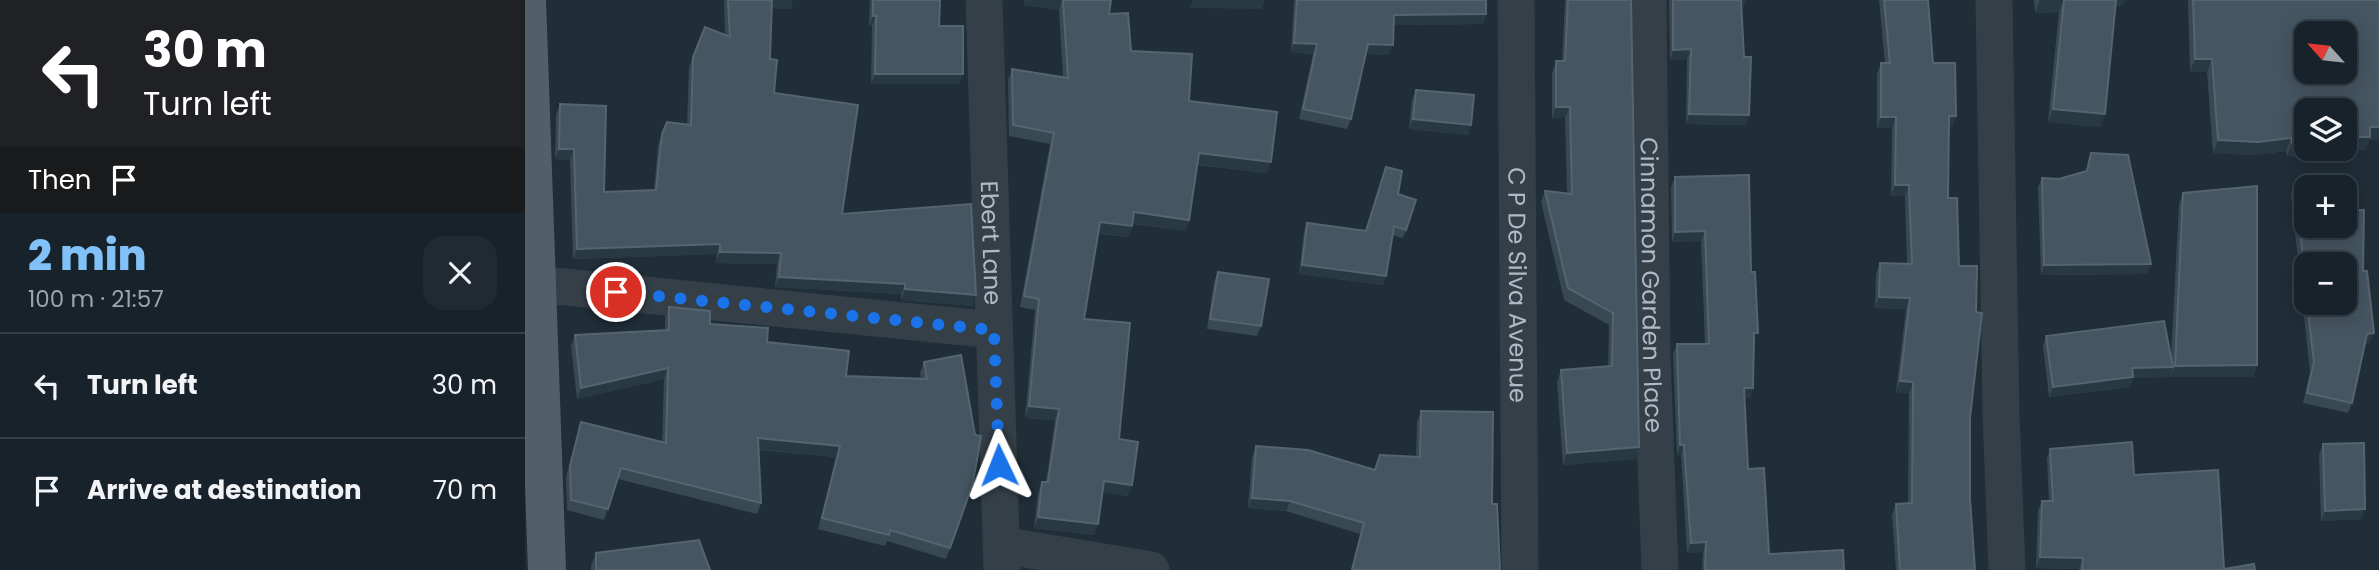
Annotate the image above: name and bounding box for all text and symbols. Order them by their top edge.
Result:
text: 30 m [143,16,267,84]
north arrow [2294,21,2357,84]
map controls [2294,21,2357,315]
icon: left [28,28,119,119]
text: Turn left [143,81,272,126]
button: layers [2294,98,2357,161]
street label: Cinnamon Garden Place [1633,137,1671,433]
icon: arrive [105,161,143,199]
text: Then [28,162,91,198]
street label: C P De Silva Avenue [1501,167,1535,403]
button: + [2294,175,2357,238]
street label: Ebert Lane [973,180,1010,306]
text: 2 min [28,226,146,285]
button: close [423,236,497,310]
button: − [2294,252,2357,315]
pin [586,262,646,322]
icon: arrive [597,273,635,311]
text: 100 m · 21:57 [28,283,164,315]
icon: left [28,367,66,405]
text: Turn left [87,367,198,403]
text: 30 m [432,367,497,403]
position arrow [962,428,1036,502]
icon: arrive [28,472,66,510]
text: Arrive at destination [87,472,362,508]
text: 70 m [433,472,497,508]

